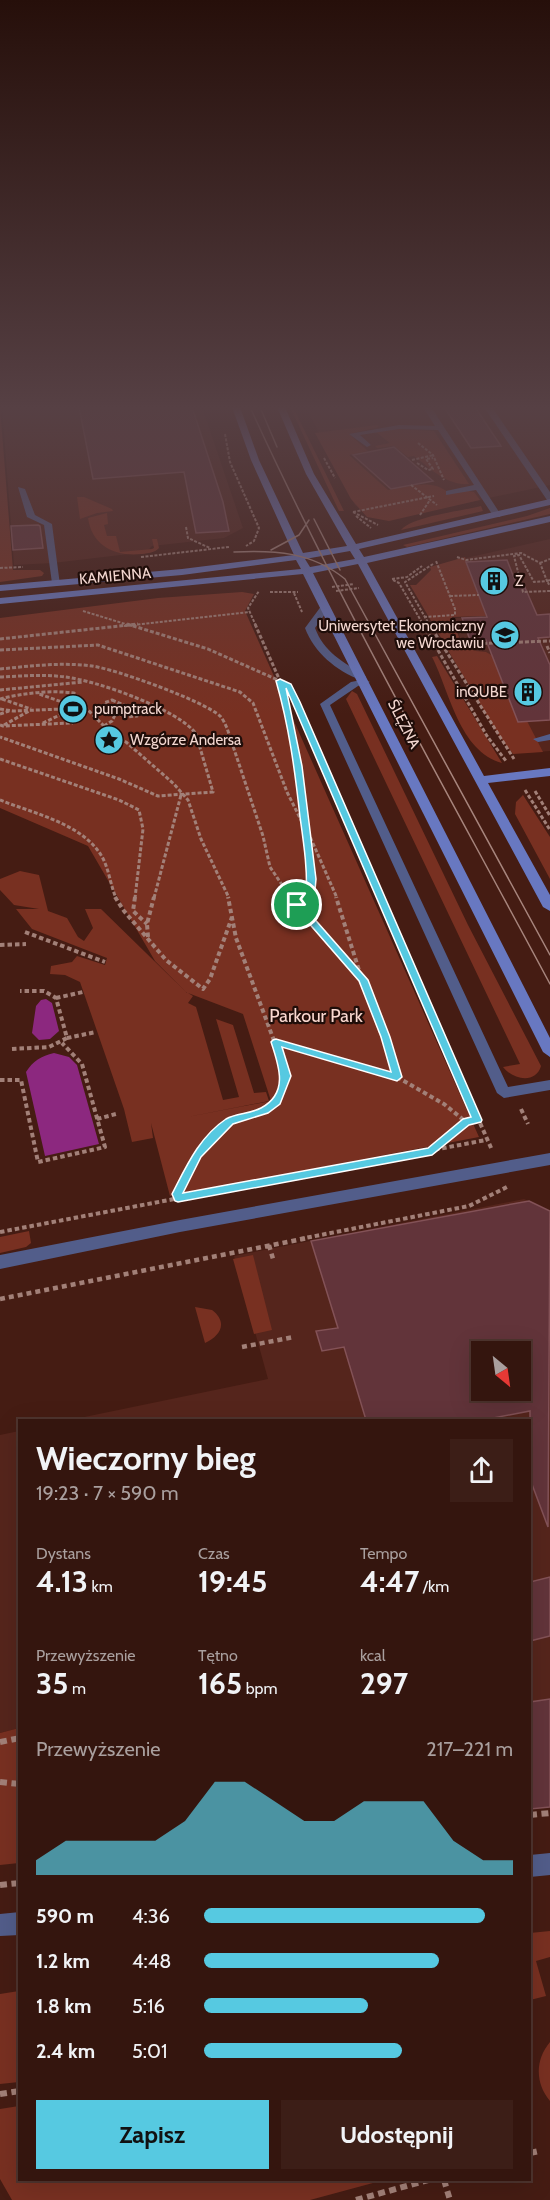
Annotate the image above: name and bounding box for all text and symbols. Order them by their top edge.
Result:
street label: KAMIENNA [78,564,153,588]
building icon: Z [478,565,510,597]
place label: Z [515,572,524,590]
place label: Uniwersytet Ekonomiczny we Wrocławiu [318,617,484,652]
school or university icon: Uniwersytet Ekonomiczny we Wrocławiu [489,619,521,651]
building icon: inQUBE [512,676,544,708]
place label: inQUBE [456,683,507,701]
sports icon: pumptrack [57,693,89,725]
street label: ŚLĘŻNA [384,696,425,752]
place label: pumptrack [94,700,162,718]
place icon: Wzgórze Andersa [93,724,125,756]
place label: Wzgórze Andersa [130,731,242,749]
pin [271,879,322,930]
icon: arrive [280,888,313,921]
park label: Parkour Park [269,1005,364,1027]
north arrow [471,1341,531,1401]
map controls [471,1341,531,1401]
text: Wieczorny bieg [36,1438,256,1478]
button: share [450,1439,513,1502]
text: 19:23 · 7 × 590 m [36,1481,178,1505]
text: Dystans [36,1544,91,1563]
text: Czas [198,1544,230,1563]
text: Tempo [360,1544,407,1563]
text: 4.13 [36,1563,88,1600]
text: 19:45 [198,1563,267,1600]
text: 4:47 [360,1563,419,1600]
text: km [88,1577,113,1596]
text: /km [419,1577,449,1596]
text: Przewyższenie [36,1646,136,1665]
text: Tętno [198,1646,238,1665]
text: kcal [360,1646,386,1665]
text: 35 [36,1665,68,1702]
text: 165 [198,1665,242,1702]
text: 297 [360,1665,408,1702]
text: m [68,1679,86,1698]
text: bpm [242,1679,277,1698]
text: Przewyższenie [36,1737,160,1761]
text: 217–221 m [426,1737,513,1761]
text: 590 m [36,1904,94,1928]
text: 4:36 [132,1904,170,1928]
text: 1.2 km [36,1949,90,1973]
text: 4:48 [132,1949,171,1973]
text: 1.8 km [36,1994,91,2018]
text: 5:16 [132,1994,165,2018]
text: 2.4 km [36,2039,95,2063]
text: 5:01 [132,2039,167,2063]
button: Zapisz [36,2100,269,2169]
button: Udostępnij [281,2100,513,2169]

